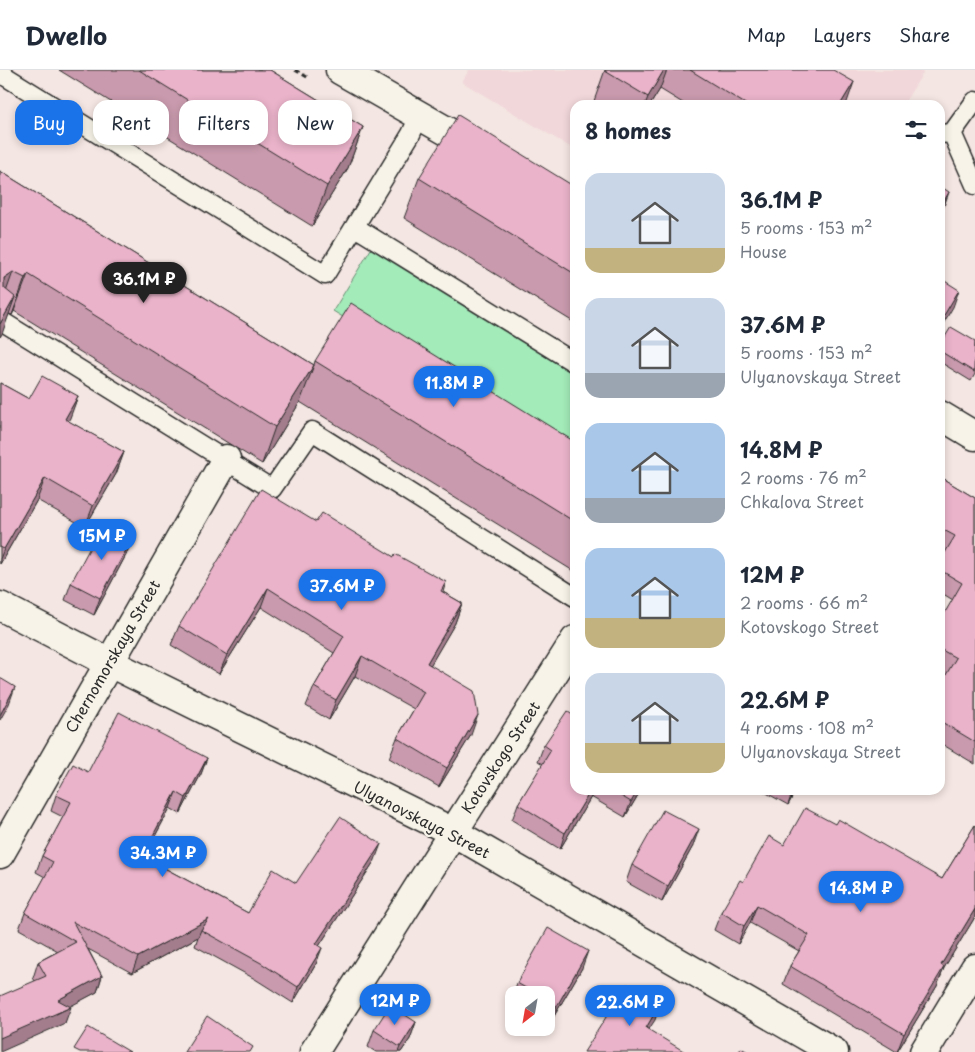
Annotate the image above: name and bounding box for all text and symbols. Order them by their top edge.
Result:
text: Dwello [25,17,107,53]
text: Map [747,21,786,48]
text: Layers [814,21,871,48]
text: Share [899,21,950,48]
chip: Buy [15,100,83,145]
chip: Rent [93,100,169,145]
chip: Filters [179,100,268,145]
chip: New [278,100,352,145]
text: 8 homes [585,114,671,146]
icon: filters [902,116,930,144]
text: 36.1M ₽ [740,183,822,215]
icon: home [625,193,685,253]
text: 5 rooms · 153 m² [740,215,873,239]
text: House [740,239,787,263]
pin: 36.1M ₽ [98,262,190,304]
text: 36.1M ₽ [113,266,175,290]
text: 37.6M ₽ [740,308,825,340]
icon: home [625,318,685,378]
text: 5 rooms · 153 m² [740,340,873,364]
text: Ulyanovskaya Street [740,364,901,388]
pin: 11.8M ₽ [408,366,500,408]
text: 11.8M ₽ [425,370,483,394]
text: 14.8M ₽ [740,433,822,465]
icon: home [625,443,685,503]
text: 2 rooms · 76 m² [740,465,867,489]
text: Chkalova Street [740,489,864,513]
pin: 15M ₽ [67,518,137,561]
text: 15M ₽ [78,523,126,547]
text: 12M ₽ [740,558,804,590]
pin: 37.6M ₽ [296,568,388,611]
icon: home [625,568,685,628]
text: 37.6M ₽ [310,573,374,597]
street label: Chernomorskaya Street [59,575,165,737]
text: 2 rooms · 66 m² [740,590,868,614]
text: Kotovskogo Street [740,614,879,638]
text: 22.6M ₽ [740,683,829,715]
icon: home [625,693,685,753]
street label: Kotovskogo Street [455,696,545,818]
text: 4 rooms · 108 m² [740,715,874,739]
text: Ulyanovskaya Street [740,739,901,763]
street label: Ulyanovskaya Street [350,775,494,863]
pin: 34.3M ₽ [117,836,209,878]
text: 34.3M ₽ [130,840,196,864]
pin: 14.8M ₽ [815,870,907,913]
text: 14.8M ₽ [830,875,892,899]
pin: 12M ₽ [360,984,430,1026]
pin: 22.6M ₽ [584,984,676,1027]
north arrow [505,986,555,1036]
map controls [505,986,555,1036]
text: 12M ₽ [371,988,419,1012]
text: 22.6M ₽ [596,989,664,1013]

